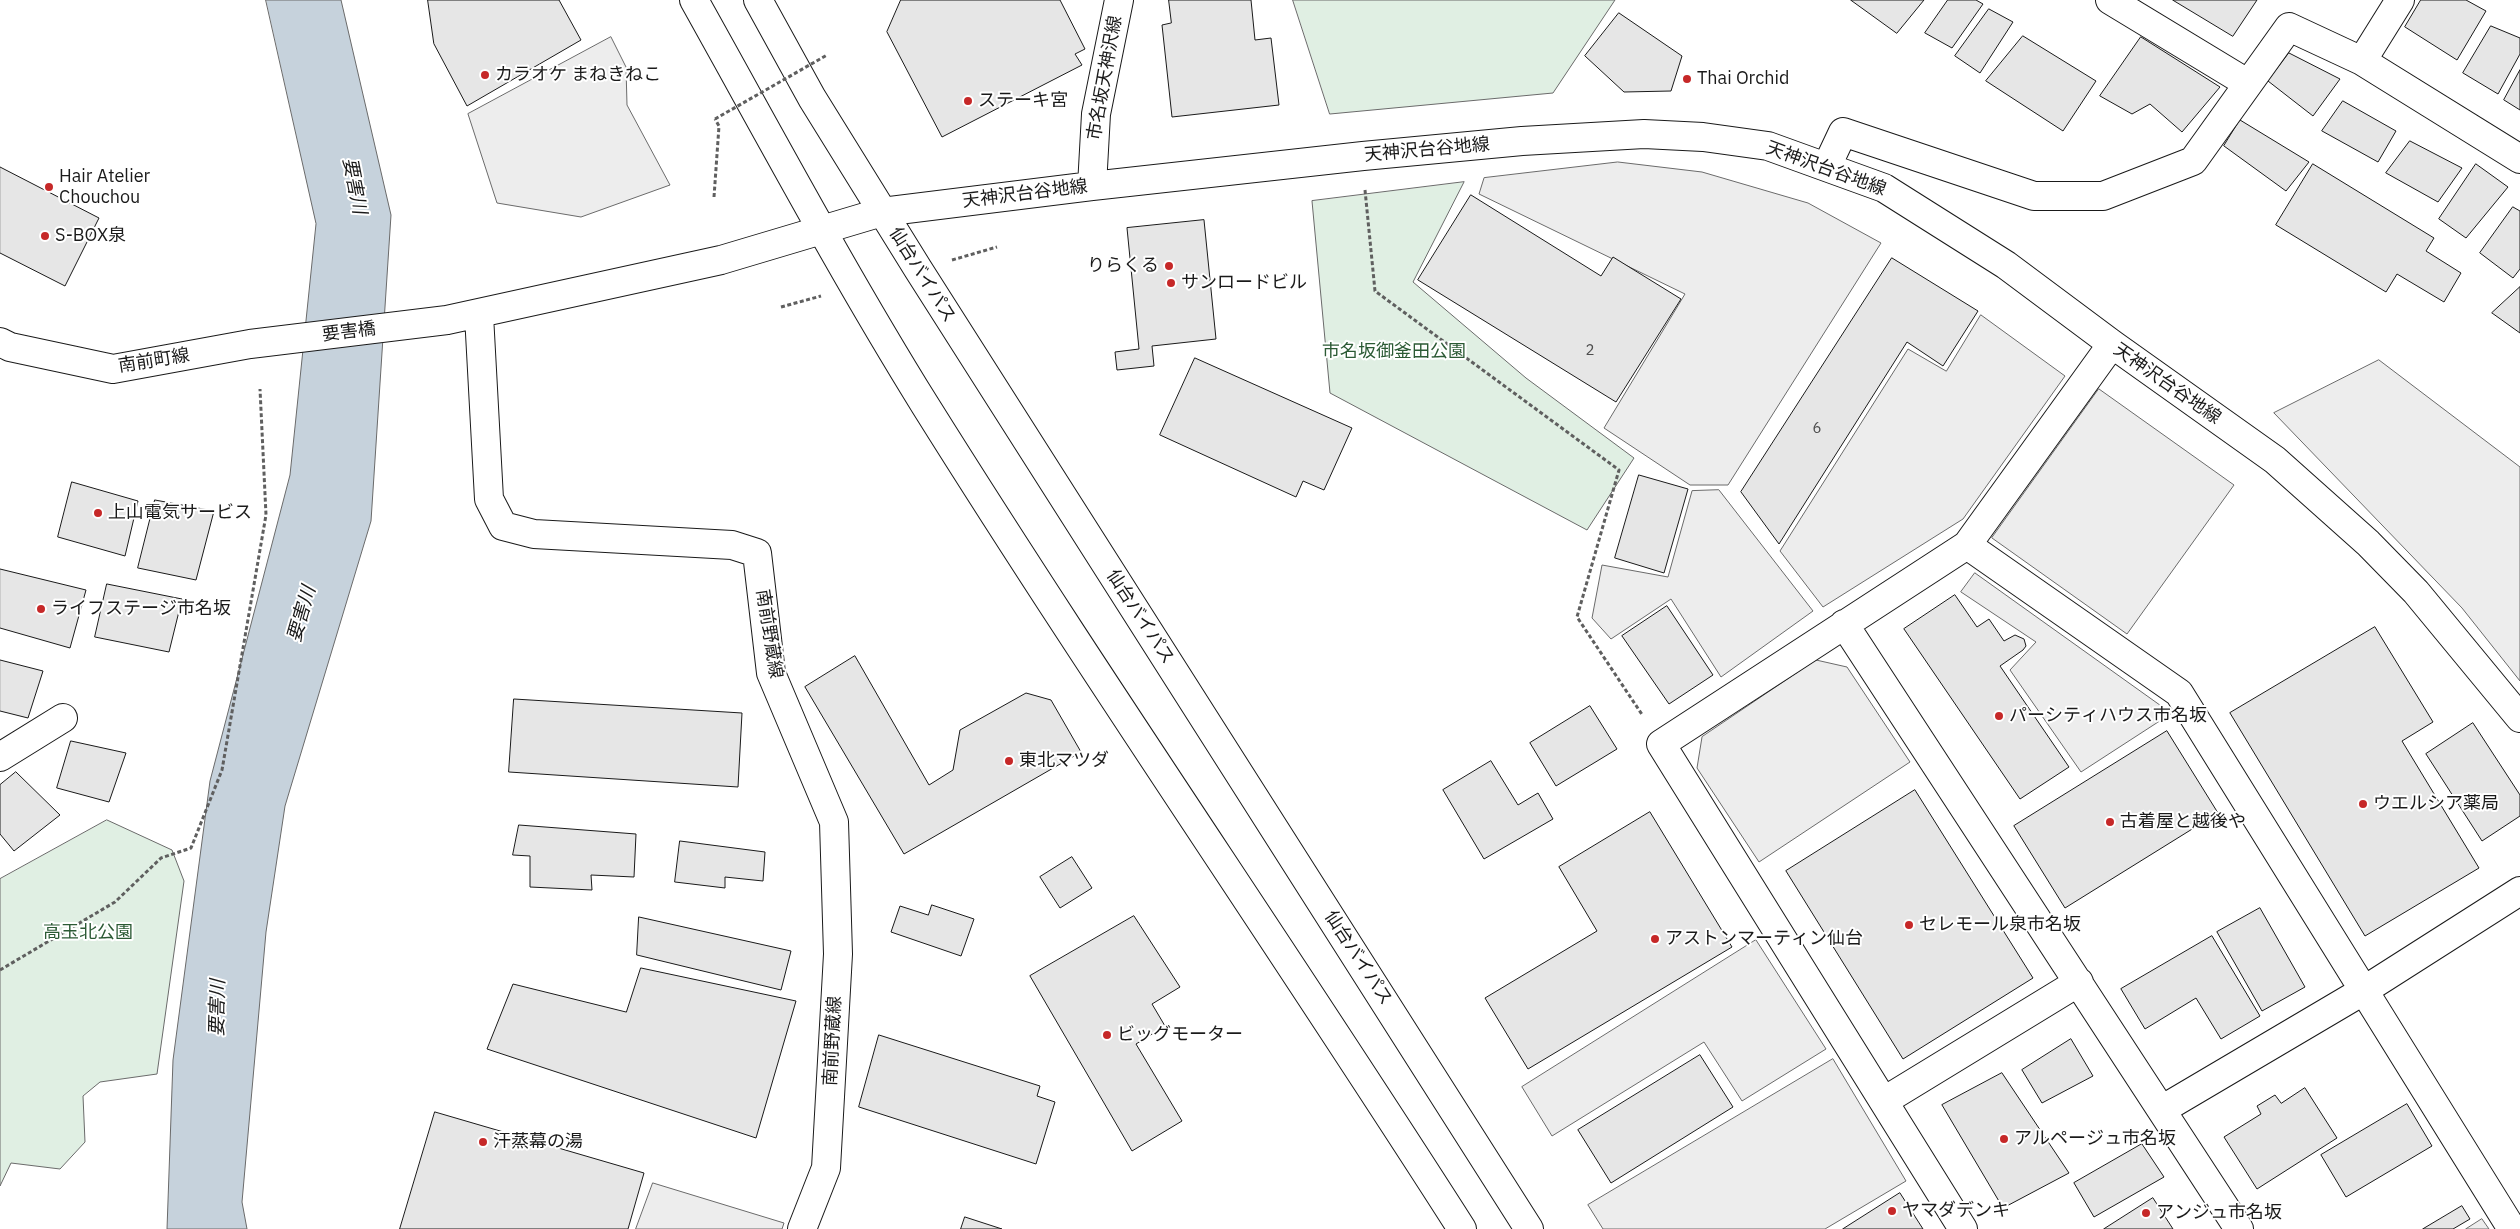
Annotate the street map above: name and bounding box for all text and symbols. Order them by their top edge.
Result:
street label: 市名坂天神沢線 [1083,14,1127,142]
place label: カラオケ まねきねこ [495,64,661,86]
place label: Thai Orchid [1697,68,1789,90]
marker: カラオケ まねきねこ [479,69,491,81]
marker: Thai Orchid [1681,73,1693,85]
place label: ステーキ宮 [978,90,1068,112]
marker: ステーキ宮 [962,95,974,107]
street label: 天神沢台谷地線 [1363,134,1491,166]
street label: 天神沢台谷地線 [1763,137,1889,201]
water label: 要害川 [337,156,371,216]
place label: Hair Atelier Chouchou [59,166,150,208]
street label: 天神沢台谷地線 [961,176,1089,212]
marker: Hair Atelier Chouchou [43,181,55,193]
street label: 仙台バイパス [884,223,960,327]
place label: S-BOX泉 [55,225,126,247]
marker: S-BOX泉 [39,230,51,242]
place label: りらくる [1087,255,1159,277]
marker: りらくる [1163,260,1175,272]
place label: サンロードビル [1181,272,1307,294]
marker: サンロードビル [1165,277,1177,289]
street label: 要害橋 [321,318,377,346]
street label: 天神沢台谷地線 [2109,339,2225,429]
park label: 市名坂御釜田公園 [1322,341,1466,363]
house number: 2 [1586,342,1594,360]
street label: 南前町線 [117,345,191,377]
house number: 6 [1813,420,1821,438]
place label: 上山電気サービス [108,502,252,524]
marker: 上山電気サービス [92,507,104,519]
street label: 仙台バイパス [1102,566,1178,668]
water label: 要害川 [283,583,321,645]
street label: 南前野蔵線 [751,588,787,680]
place label: ライフステージ市名坂 [51,598,231,620]
marker: ライフステージ市名坂 [35,603,47,615]
place label: パーシティハウス市名坂 [2009,705,2207,727]
marker: パーシティハウス市名坂 [1993,710,2005,722]
place label: 東北マツダ [1019,750,1109,772]
marker: 東北マツダ [1003,755,1015,767]
place label: ウエルシア薬局 [2373,793,2499,815]
marker: ウエルシア薬局 [2357,798,2369,810]
place label: 古着屋と越後や [2120,811,2246,833]
marker: 古着屋と越後や [2104,816,2116,828]
street label: 仙台バイパス [1320,907,1396,1009]
place label: セレモール泉市名坂 [1919,914,2081,936]
marker: セレモール泉市名坂 [1903,919,1915,931]
park label: 高玉北公園 [43,922,133,944]
place label: アストンマーティン仙台 [1665,928,1863,950]
marker: アストンマーティン仙台 [1649,933,1661,945]
water label: 要害川 [206,979,230,1037]
street label: 南前野蔵線 [820,995,846,1087]
place label: ビッグモーター [1117,1024,1243,1046]
marker: ビッグモーター [1101,1029,1113,1041]
place label: アルページュ市名坂 [2014,1128,2176,1150]
place label: 汗蒸幕の湯 [493,1131,583,1153]
marker: アルページュ市名坂 [1998,1133,2010,1145]
marker: 汗蒸幕の湯 [477,1136,489,1148]
place label: ヤマダデンキ [1902,1200,2010,1222]
place label: アンジュ市名坂 [2156,1202,2282,1224]
marker: ヤマダデンキ [1886,1205,1898,1217]
marker: アンジュ市名坂 [2140,1207,2152,1219]

